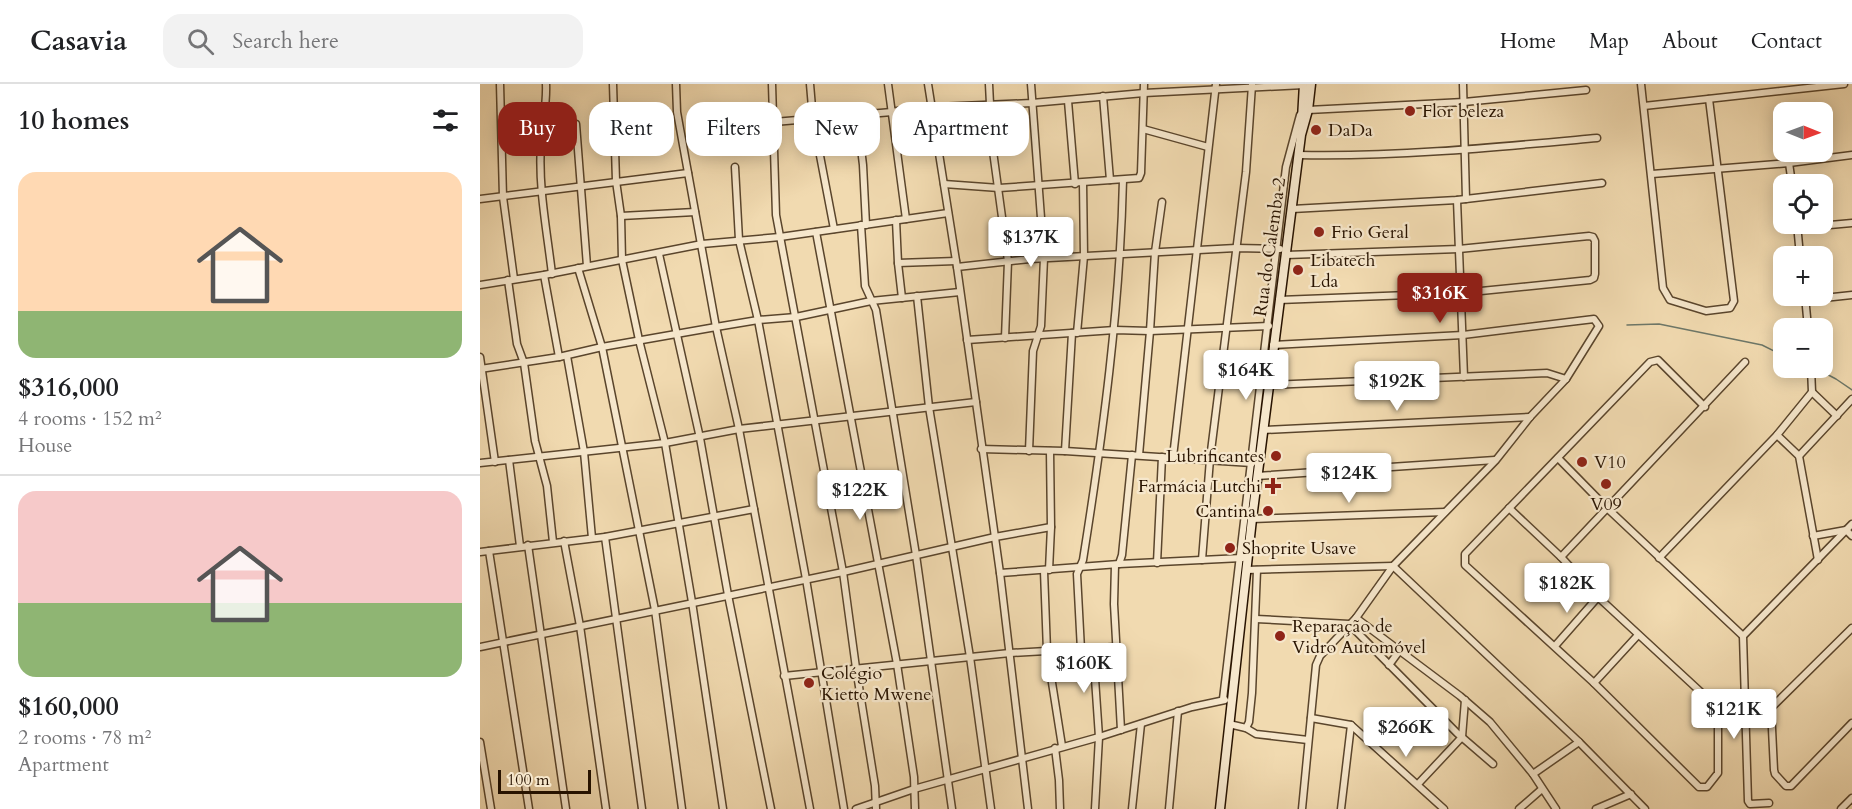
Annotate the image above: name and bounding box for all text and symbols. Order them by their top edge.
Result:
search box [163,14,583,68]
text: Casavia [30,22,127,60]
icon: search [184,25,217,58]
text: Search here [232,26,339,56]
text: Home [1500,27,1556,56]
text: Map [1589,27,1629,56]
text: About [1662,27,1718,56]
text: Contact [1751,27,1822,56]
place label: Flor beleza [1422,99,1505,124]
chip: Buy [498,102,577,156]
chip: Rent [589,102,674,156]
chip: Filters [686,102,782,156]
chip: New [794,102,880,156]
chip: Apartment [892,102,1029,156]
north arrow [1773,102,1833,162]
map controls [1773,102,1833,378]
text: 10 homes [18,103,129,138]
icon: filters [429,104,462,137]
marker: Flor beleza [1403,104,1417,118]
place label: DaDa [1328,118,1373,143]
marker: DaDa [1309,123,1323,137]
button: locate [1773,174,1833,234]
street label: Rua do Calemba 2 [1248,176,1292,318]
icon: home [186,211,294,319]
pin: $137K [989,217,1073,268]
place label: Frio Geral [1331,220,1409,245]
text: $137K [1002,223,1060,250]
marker: Frio Geral [1312,225,1326,239]
button: + [1773,246,1833,306]
place label: Libatech Lda [1310,248,1375,294]
marker: Libatech Lda [1291,263,1305,277]
pin: $316K [1398,273,1482,324]
text: $316K [1411,279,1469,306]
button: − [1773,318,1833,378]
pin: $164K [1204,350,1288,401]
text: $164K [1217,356,1275,383]
pin: $192K [1355,361,1439,412]
text: $192K [1368,367,1426,394]
text: $316,000 [18,370,119,405]
text: 4 rooms · 152 m² [18,405,162,432]
text: House [18,432,72,459]
place label: Lubrificantes [1166,444,1264,469]
marker: Lubrificantes [1269,449,1283,463]
place label: V10 [1594,450,1626,475]
pin: $124K [1307,453,1391,504]
marker: V10 [1575,455,1589,469]
text: $124K [1320,459,1378,486]
pin: $122K [818,470,902,521]
place label: Farmácia Lutchi [1138,474,1261,499]
text: $122K [831,476,889,503]
marker: V09 [1599,477,1613,491]
marker: Farmácia Lutchi [1266,479,1280,493]
place label: V09 [1590,492,1622,517]
place label: Cantina [1195,499,1256,524]
marker: Cantina [1261,504,1275,518]
icon: home [186,530,294,638]
place label: Shoprite Usave [1242,536,1356,561]
marker: Shoprite Usave [1223,541,1237,555]
pin: $182K [1525,563,1609,614]
text: $182K [1538,569,1596,596]
place label: Reparação de Vidro Automóvel [1292,614,1426,660]
marker: Reparação de Vidro Automóvel [1273,629,1287,643]
pin: $160K [1042,643,1126,694]
text: $160K [1055,649,1113,676]
place label: Colégio Kietto Mwene [821,661,932,707]
marker: Colégio Kietto Mwene [802,676,816,690]
text: $160,000 [18,689,119,724]
pin: $121K [1692,689,1776,740]
text: $121K [1705,695,1763,722]
pin: $266K [1364,707,1448,758]
text: $266K [1377,713,1435,740]
text: 2 rooms · 78 m² [18,724,151,751]
text: Apartment [18,751,109,778]
scale bar [498,767,591,794]
text: 100 m [507,769,549,791]

